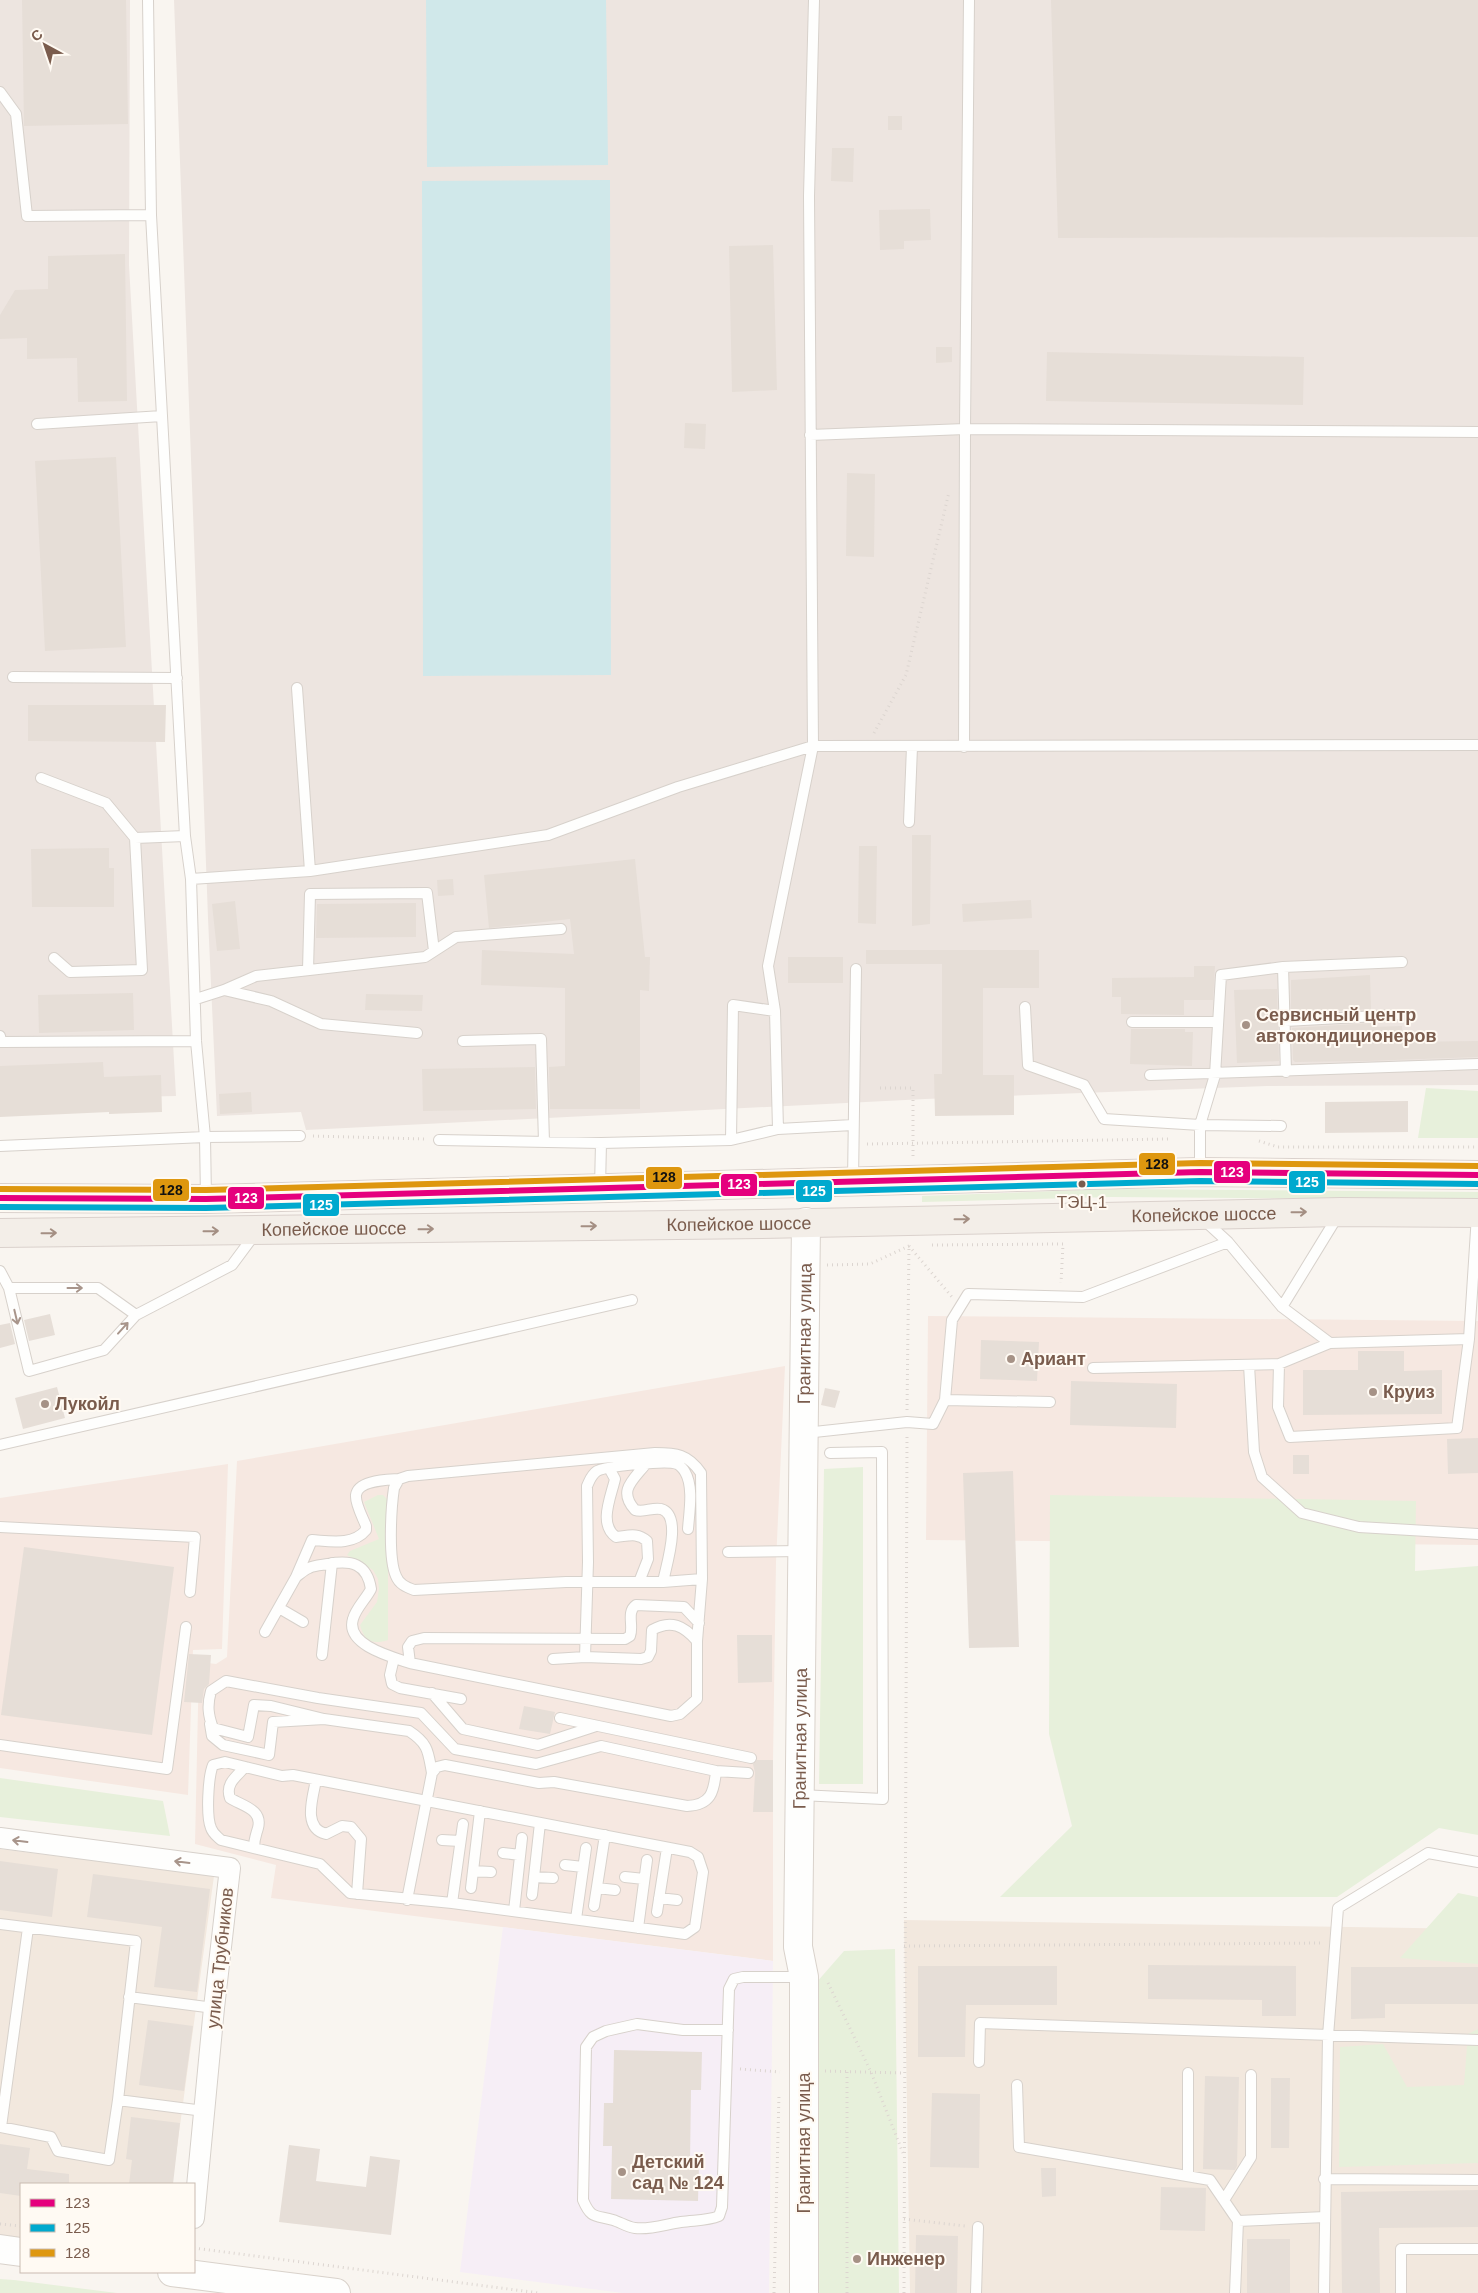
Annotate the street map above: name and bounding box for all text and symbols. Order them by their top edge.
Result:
north arrow [20,20,70,70]
text: С [28,26,46,44]
place label: Сервисный центр автокондиционеров [1256,1005,1437,1046]
marker: Сервисный центр автокондиционеров [1240,1019,1252,1031]
line badge: 128 [1138,1152,1176,1176]
text: 128 [1145,1156,1169,1172]
line badge: 123 [1213,1160,1251,1184]
text: 123 [1220,1164,1244,1180]
line badge: 128 [645,1166,683,1190]
text: 128 [652,1169,676,1185]
line badge: 125 [1288,1170,1326,1194]
line badge: 123 [720,1173,758,1197]
text: 125 [1295,1174,1319,1190]
text: 123 [727,1176,751,1192]
line badge: 128 [152,1178,190,1202]
line badge: 125 [795,1179,833,1203]
marker: ТЭЦ-1 [1077,1179,1087,1189]
text: 128 [159,1182,183,1198]
text: 125 [802,1183,826,1199]
line badge: 123 [227,1186,265,1210]
text: 123 [234,1190,258,1206]
line badge: 125 [302,1193,340,1217]
place label: ТЭЦ-1 [1057,1193,1107,1212]
text: 125 [309,1197,333,1213]
street label: Копейское шоссе [1131,1203,1277,1226]
one-way arrow [1291,1208,1307,1217]
street label: Копейское шоссе [666,1213,812,1235]
one-way arrow [953,1214,969,1224]
street label: Копейское шоссе [261,1218,407,1240]
one-way arrow [580,1221,596,1231]
one-way arrow [418,1224,434,1233]
one-way arrow [202,1226,219,1236]
one-way arrow [40,1228,56,1238]
street label: Гранитная улица [794,1262,816,1404]
one-way arrow [67,1283,83,1293]
one-way arrow [12,1308,21,1324]
one-way arrow [118,1322,129,1335]
place label: Ариант [1021,1349,1086,1369]
marker: Ариант [1005,1353,1017,1365]
place label: Круиз [1383,1382,1435,1402]
marker: Круиз [1367,1386,1379,1398]
place label: Лукойл [55,1394,120,1414]
marker: Лукойл [39,1398,51,1410]
street label: Гранитная улица [790,1667,811,1809]
one-way arrow [13,1836,29,1846]
one-way arrow [174,1857,190,1867]
street label: улица Трубников [203,1887,237,2029]
street label: Гранитная улица [794,2071,814,2214]
place label: Детский сад № 124 [632,2152,724,2193]
marker: Детский сад № 124 [616,2166,628,2178]
legend [20,2183,195,2273]
text: 123 [65,2194,90,2211]
text: 125 [65,2219,90,2236]
text: 128 [65,2244,90,2261]
place label: Инженер [867,2249,945,2269]
marker: Инженер [851,2253,863,2265]

